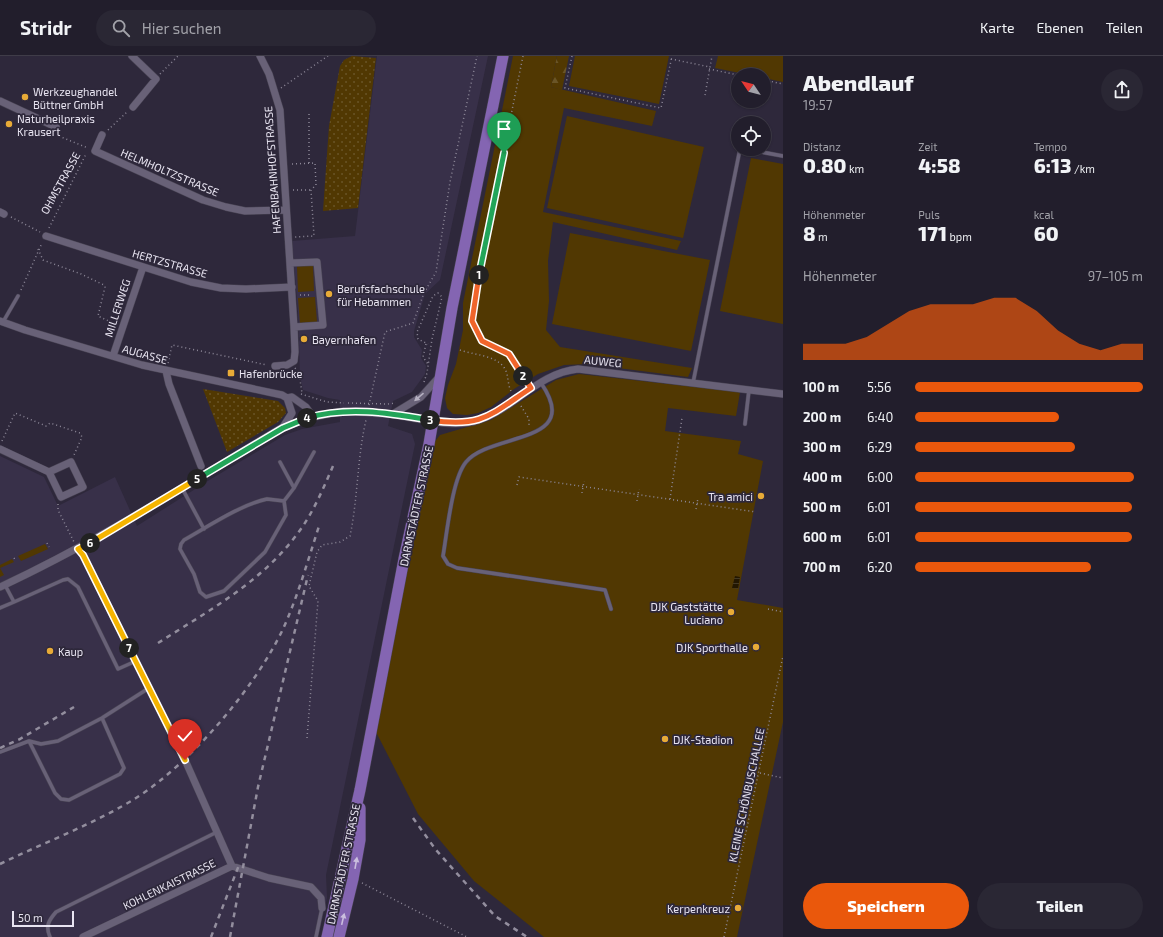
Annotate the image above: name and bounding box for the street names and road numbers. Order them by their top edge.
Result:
street label: HAFENBAHNHOFSTRASSE [261,106,283,234]
street label: HELMHOLTZSTRASSE [119,145,221,199]
street label: OHMSTRASSE [38,150,82,216]
street label: HERTZSTRASSE [131,246,209,280]
street label: MILLERWEG [102,277,133,339]
street label: AUGASSE [121,342,169,366]
street label: AUWEG [584,353,622,369]
street label: DARMSTÄDTER STRASSE [397,445,435,567]
street label: KLEINE SCHÖNBUSCHALLEE [724,726,767,863]
street label: DARMSTÄDTER STRASSE [324,803,362,925]
street label: KOHLENKAISTRASSE [121,856,217,912]

